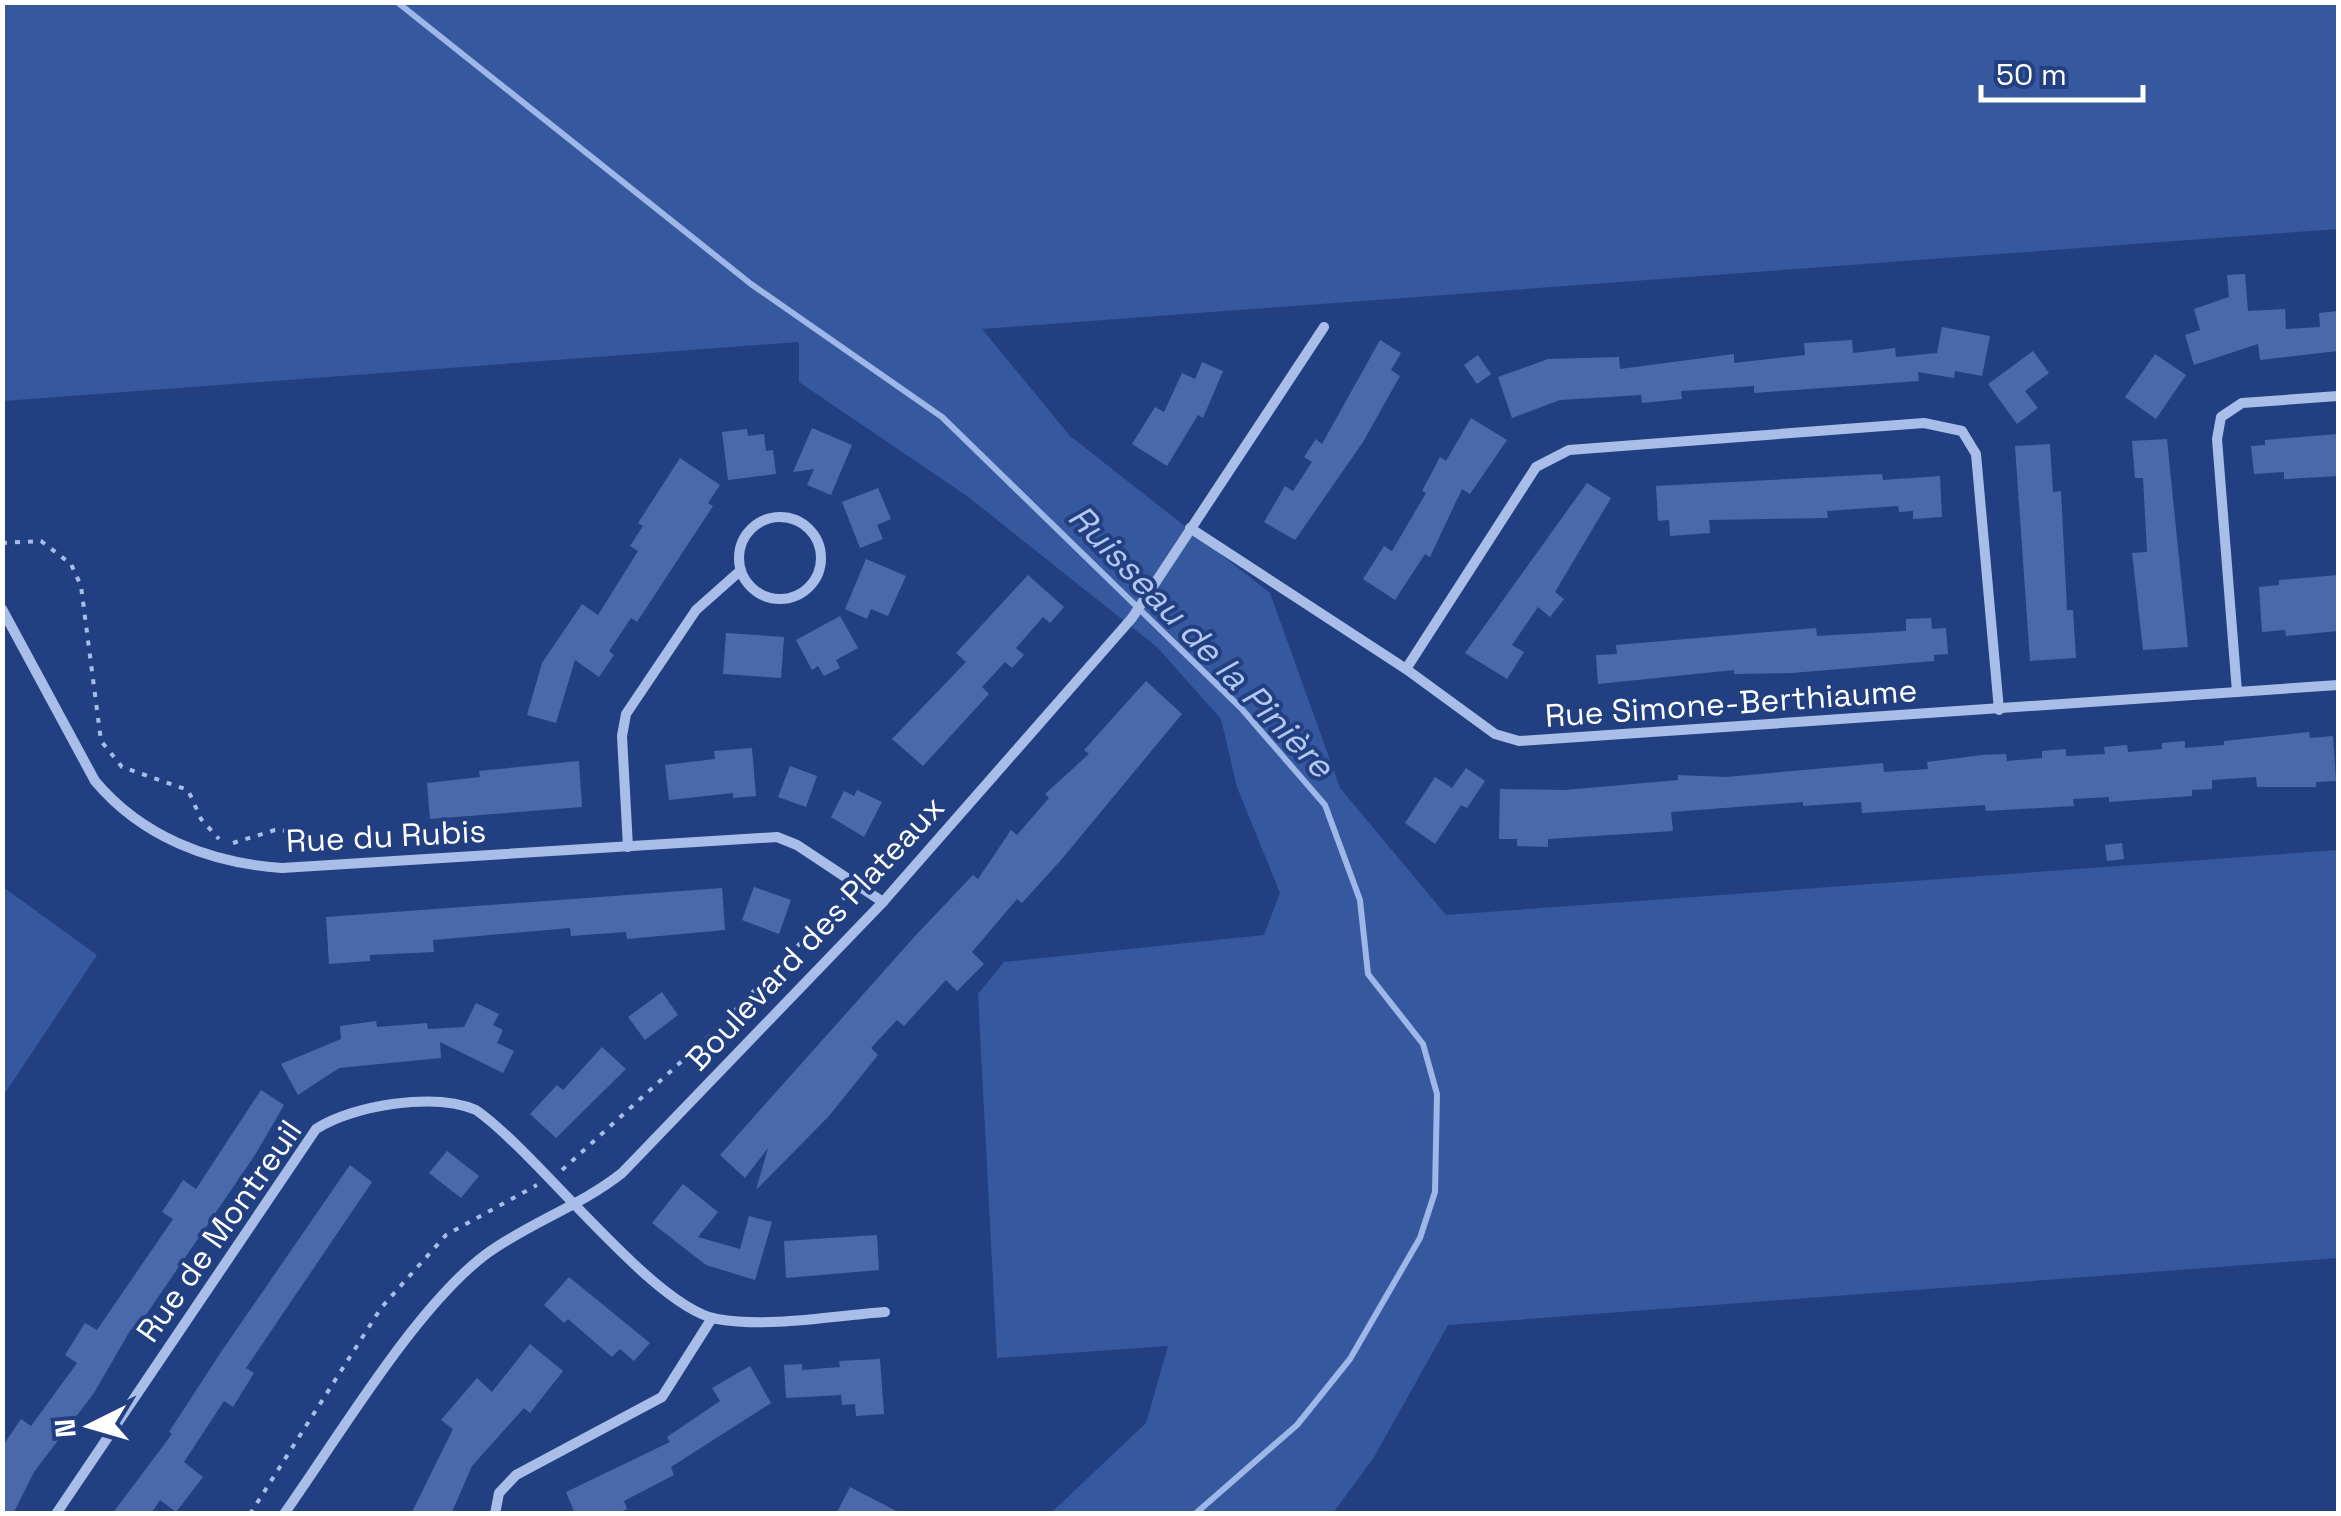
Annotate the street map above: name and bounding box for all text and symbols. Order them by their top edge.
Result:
scale bar [1981,40,2144,102]
text: 50 m [1996,55,2067,94]
water label: Ruisseau de la Pinière [1059,495,1344,788]
street label: Rue Simone-Berthiaume [1543,670,1919,736]
street label: Boulevard des Plateaux [677,787,953,1079]
street label: Rue du Rubis [285,811,487,861]
street label: Rue de Montreuil [128,1112,310,1350]
north arrow [40,1376,140,1476]
text: N [46,1417,84,1439]

